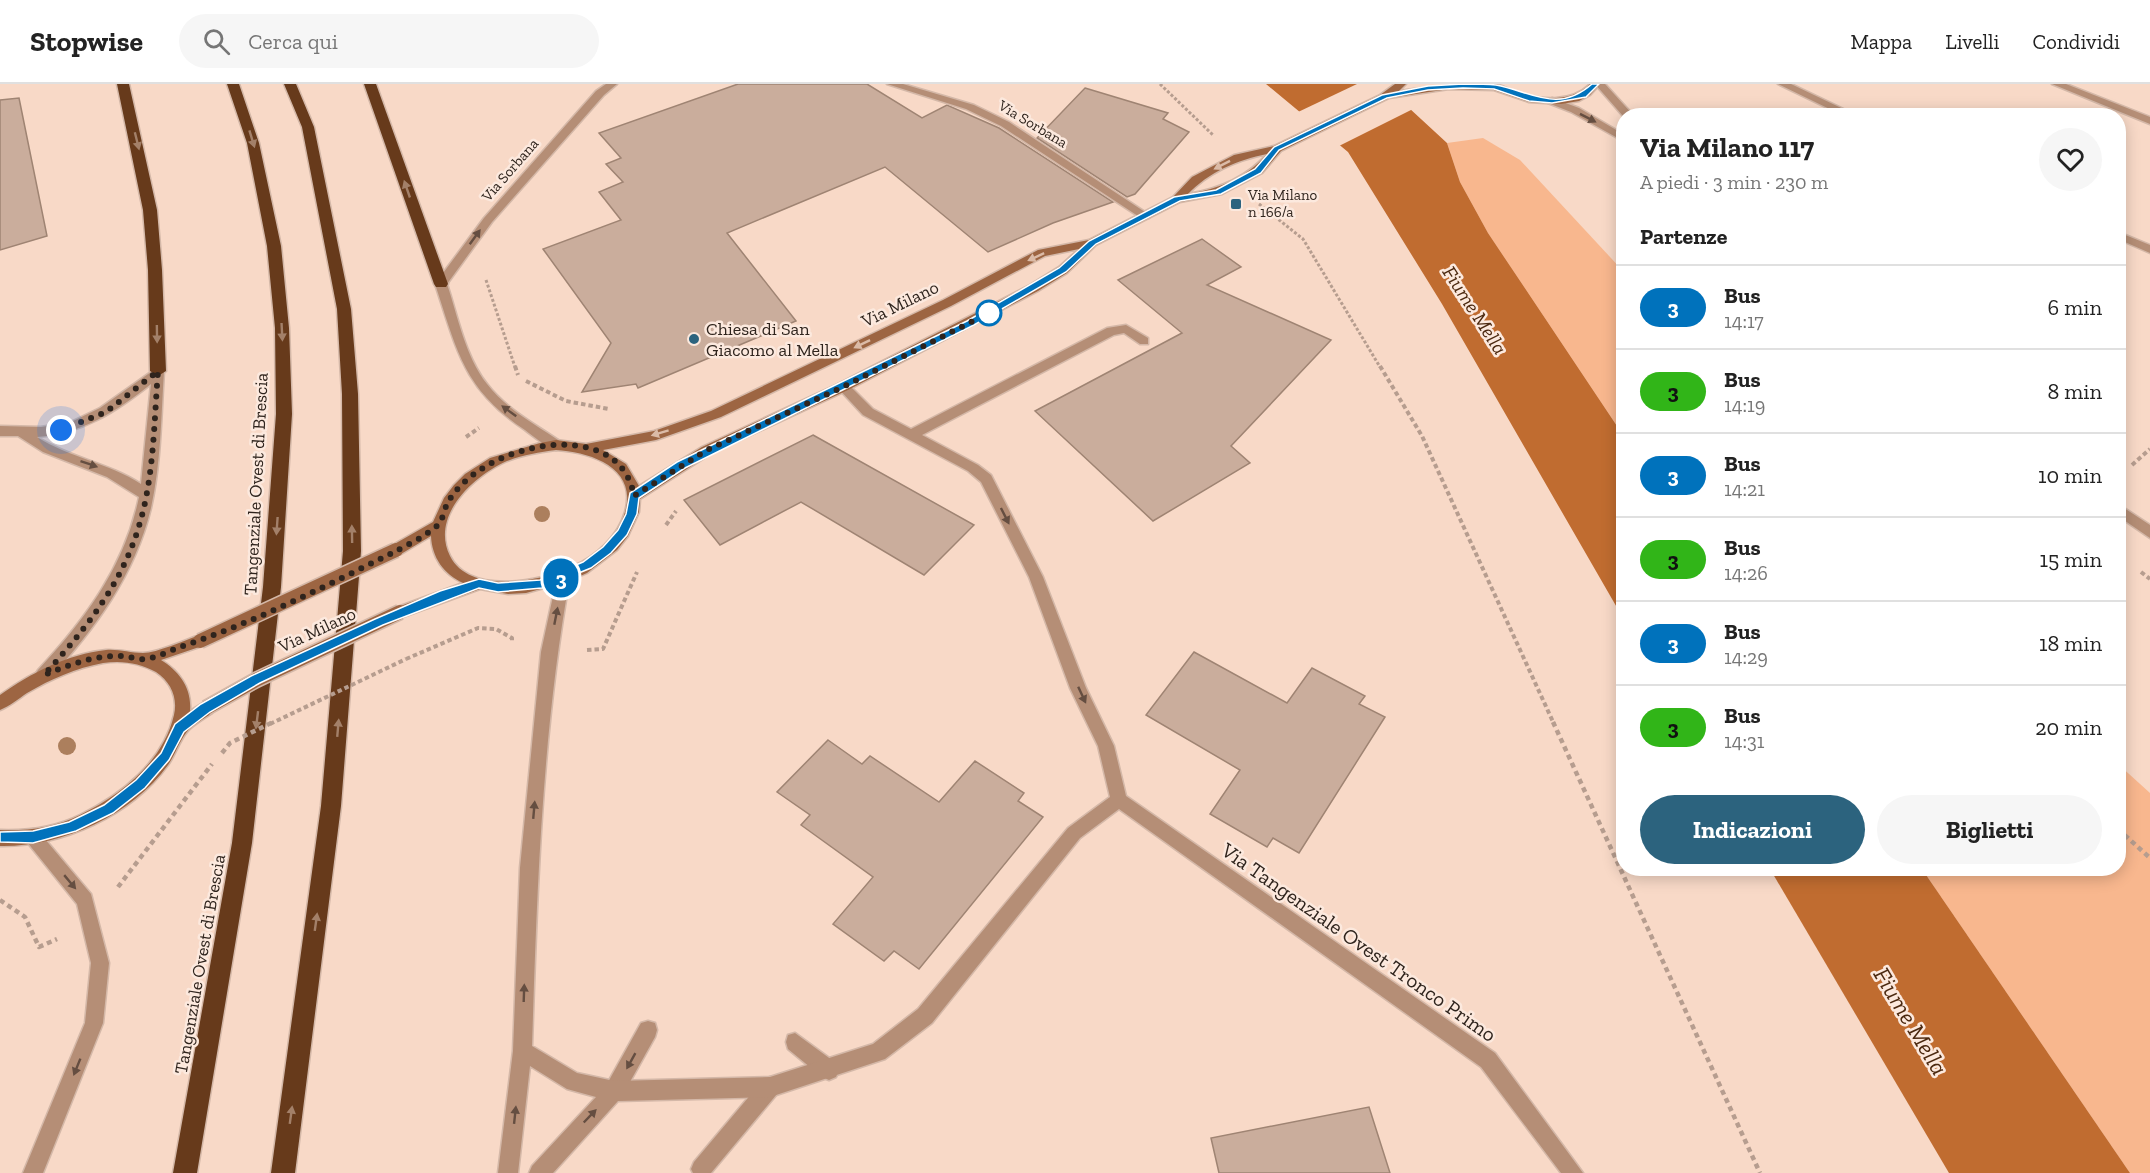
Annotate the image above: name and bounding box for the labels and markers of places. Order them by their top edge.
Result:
place label: Via Milano n 166/a [1247,186,1318,221]
marker: Via Milano n 166/a [1229,197,1243,211]
unlabelled marker [976,300,1002,326]
place label: Chiesa di San Giacomo al Mella [706,318,839,361]
marker: Chiesa di San Giacomo al Mella [687,332,701,346]

